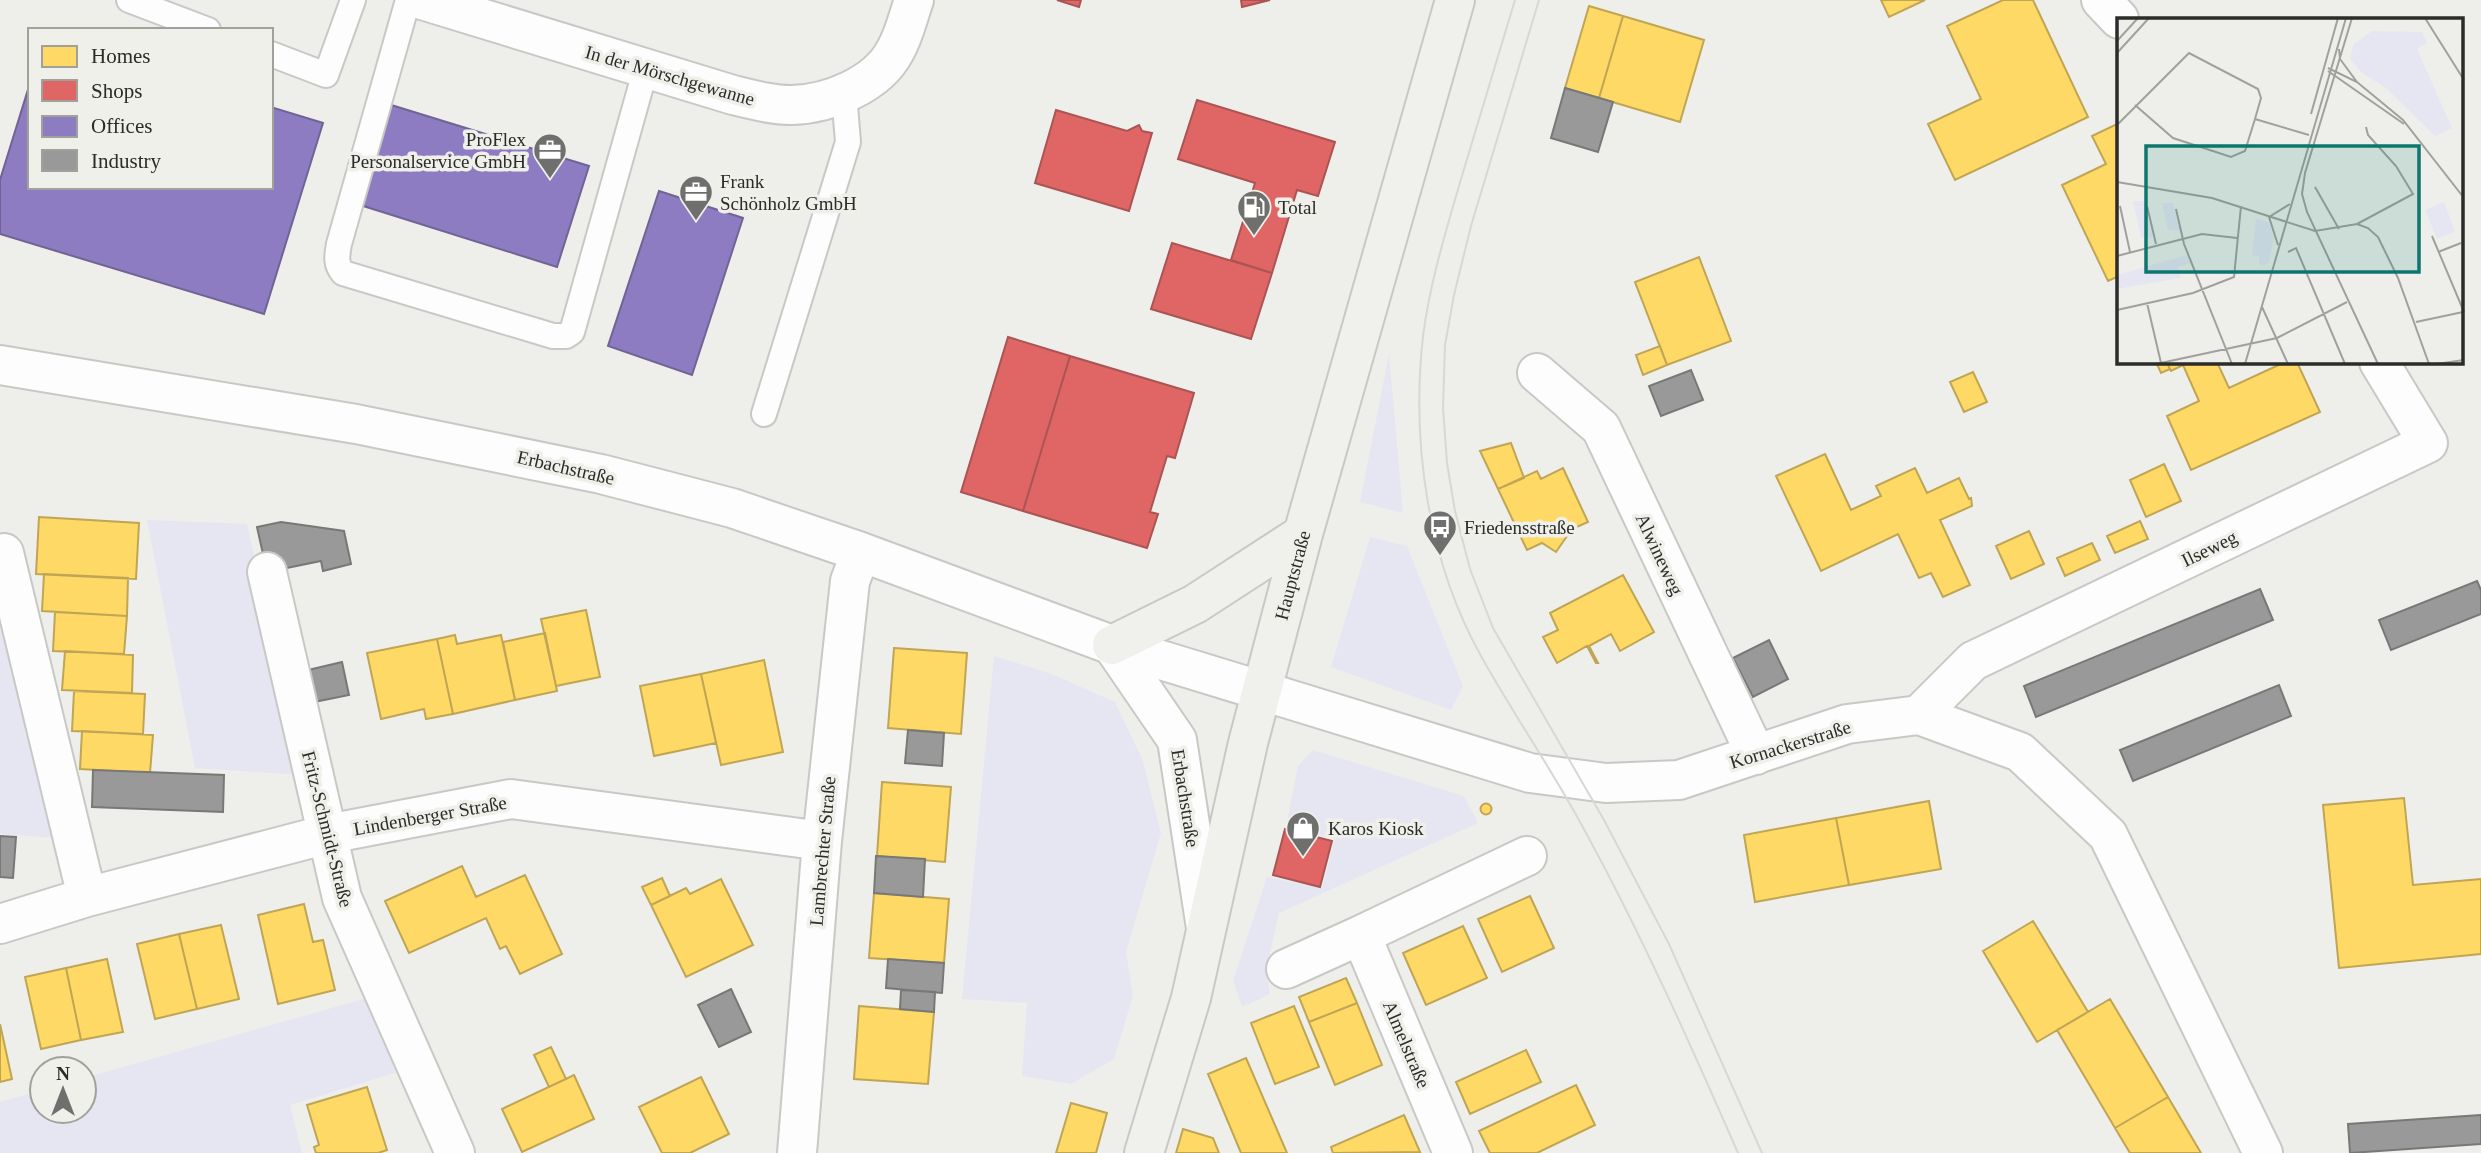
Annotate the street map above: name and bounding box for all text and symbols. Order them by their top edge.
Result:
inset map [2117,18,2464,364]
legend [28,28,273,189]
street label: In der Mörschgewanne [583,41,757,110]
text: Homes [91,44,151,68]
text: Shops [91,79,142,103]
text: Offices [91,114,152,138]
place label: ProFlex Personalservice GmbH [350,129,526,172]
office icon: ProFlex Personalservice GmbH [531,131,569,180]
text: Industry [91,149,161,173]
place label: Frank Schönholz GmbH [720,171,857,214]
office icon: Frank Schönholz GmbH [677,173,715,222]
fuel station icon: Total [1235,188,1273,237]
place label: Total [1278,197,1317,218]
street label: Erbachstraße [515,446,617,489]
bus stop icon: Friedensstraße [1421,508,1459,557]
street label: Alwineweg [1632,510,1688,599]
place label: Friedensstraße [1464,517,1575,538]
street label: Ilseweg [2178,526,2241,571]
street label: Hauptstraße [1270,528,1315,622]
street label: Kornackerstraße [1727,716,1853,773]
street label: Erbachstraße [1167,747,1204,849]
street label: Fritz-Schmidt-Straße [298,749,357,909]
street label: Lambrechter Straße [805,775,840,927]
street label: Lindenberger Straße [352,792,508,839]
shop icon: Karos Kiosk [1284,809,1322,858]
place label: Karos Kiosk [1328,818,1424,839]
street label: Almelstraße [1379,997,1434,1091]
north arrow [28,1055,98,1125]
text: N [56,1063,70,1084]

